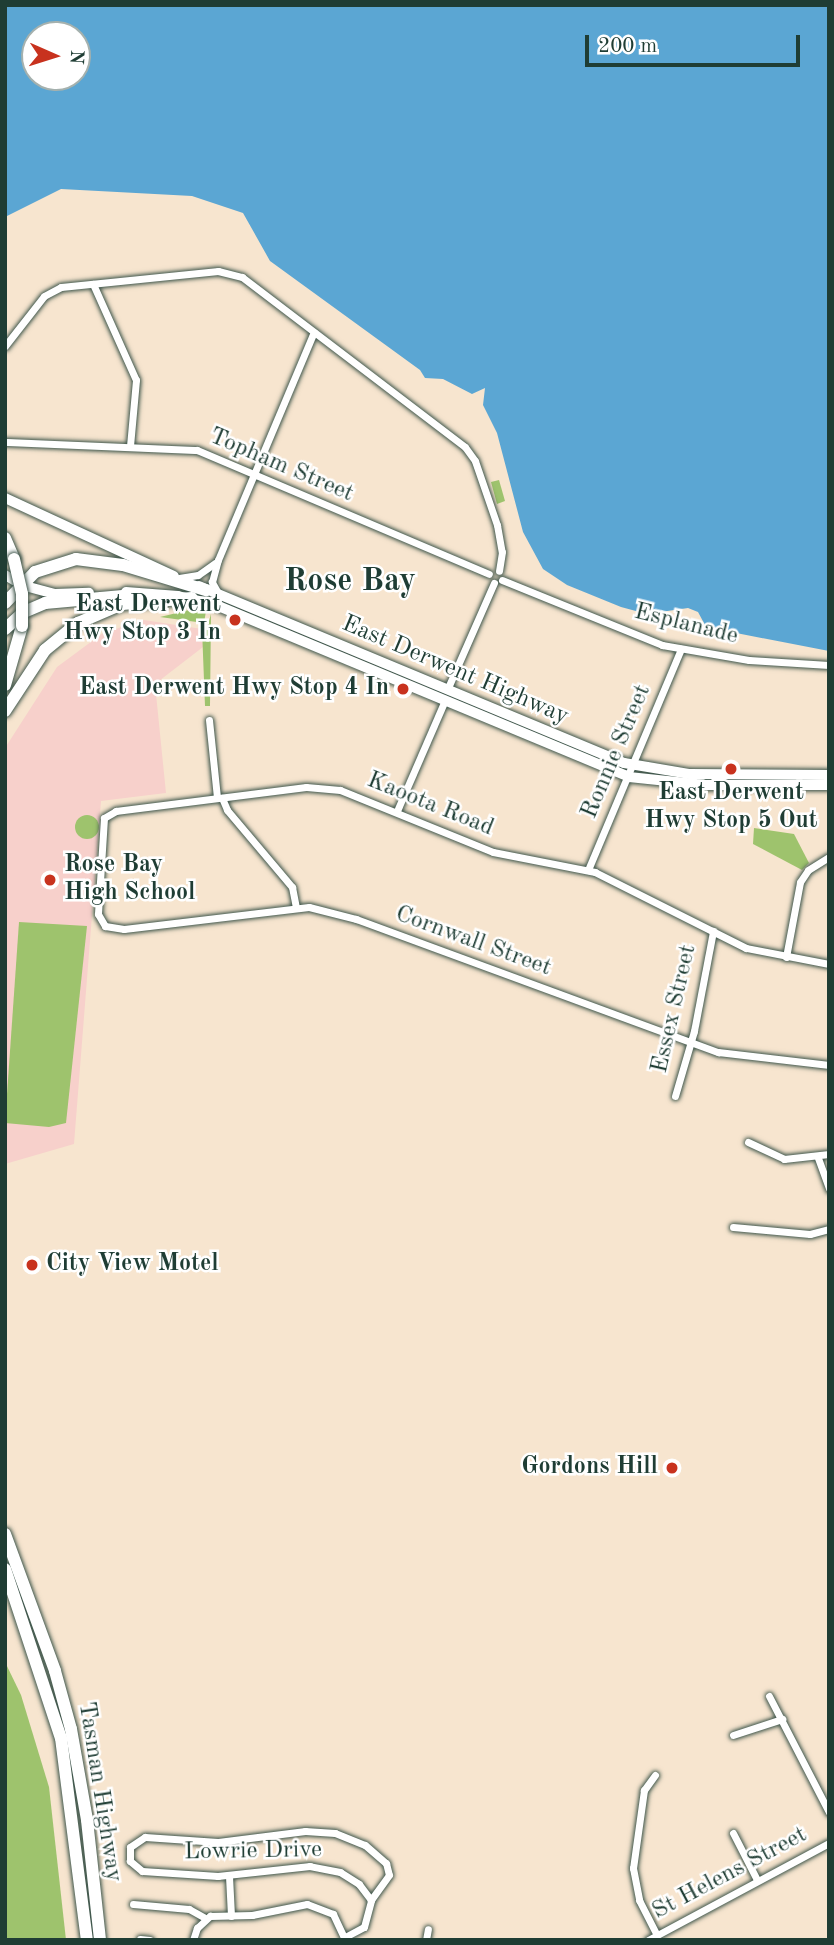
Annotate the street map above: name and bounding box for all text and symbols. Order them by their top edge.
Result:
north arrow [21,21,91,91]
scale bar [589,21,804,65]
text: 200 m [598,36,657,57]
text: N [66,49,85,65]
street label: Topham Street [204,423,358,509]
district label: Rose Bay [284,563,416,601]
place label: East Derwent Hwy Stop 3 In [63,592,221,648]
street label: Esplanade [631,598,741,652]
street label: East Derwent Highway [337,610,573,732]
marker: East Derwent Hwy Stop 3 In [227,612,243,628]
place label: East Derwent Hwy Stop 4 In [79,675,389,703]
marker: East Derwent Hwy Stop 4 In [395,681,411,697]
street label: Ronnie Street [576,681,658,823]
marker: East Derwent Hwy Stop 5 Out [723,761,739,777]
street label: Kaoota Road [362,767,498,843]
place label: East Derwent Hwy Stop 5 Out [645,780,817,836]
place label: Rose Bay High School [64,852,195,908]
marker: Rose Bay High School [42,872,58,888]
street label: Cornwall Street [391,900,555,984]
street label: Essex Street [646,942,704,1076]
place label: City View Motel [46,1251,219,1279]
marker: City View Motel [24,1257,40,1273]
place label: Gordons Hill [521,1454,658,1482]
marker: Gordons Hill [664,1460,680,1476]
street label: Tasman Highway [71,1700,127,1884]
street label: St Helens Street [648,1821,812,1927]
street label: Lowrie Drive [184,1836,322,1868]

